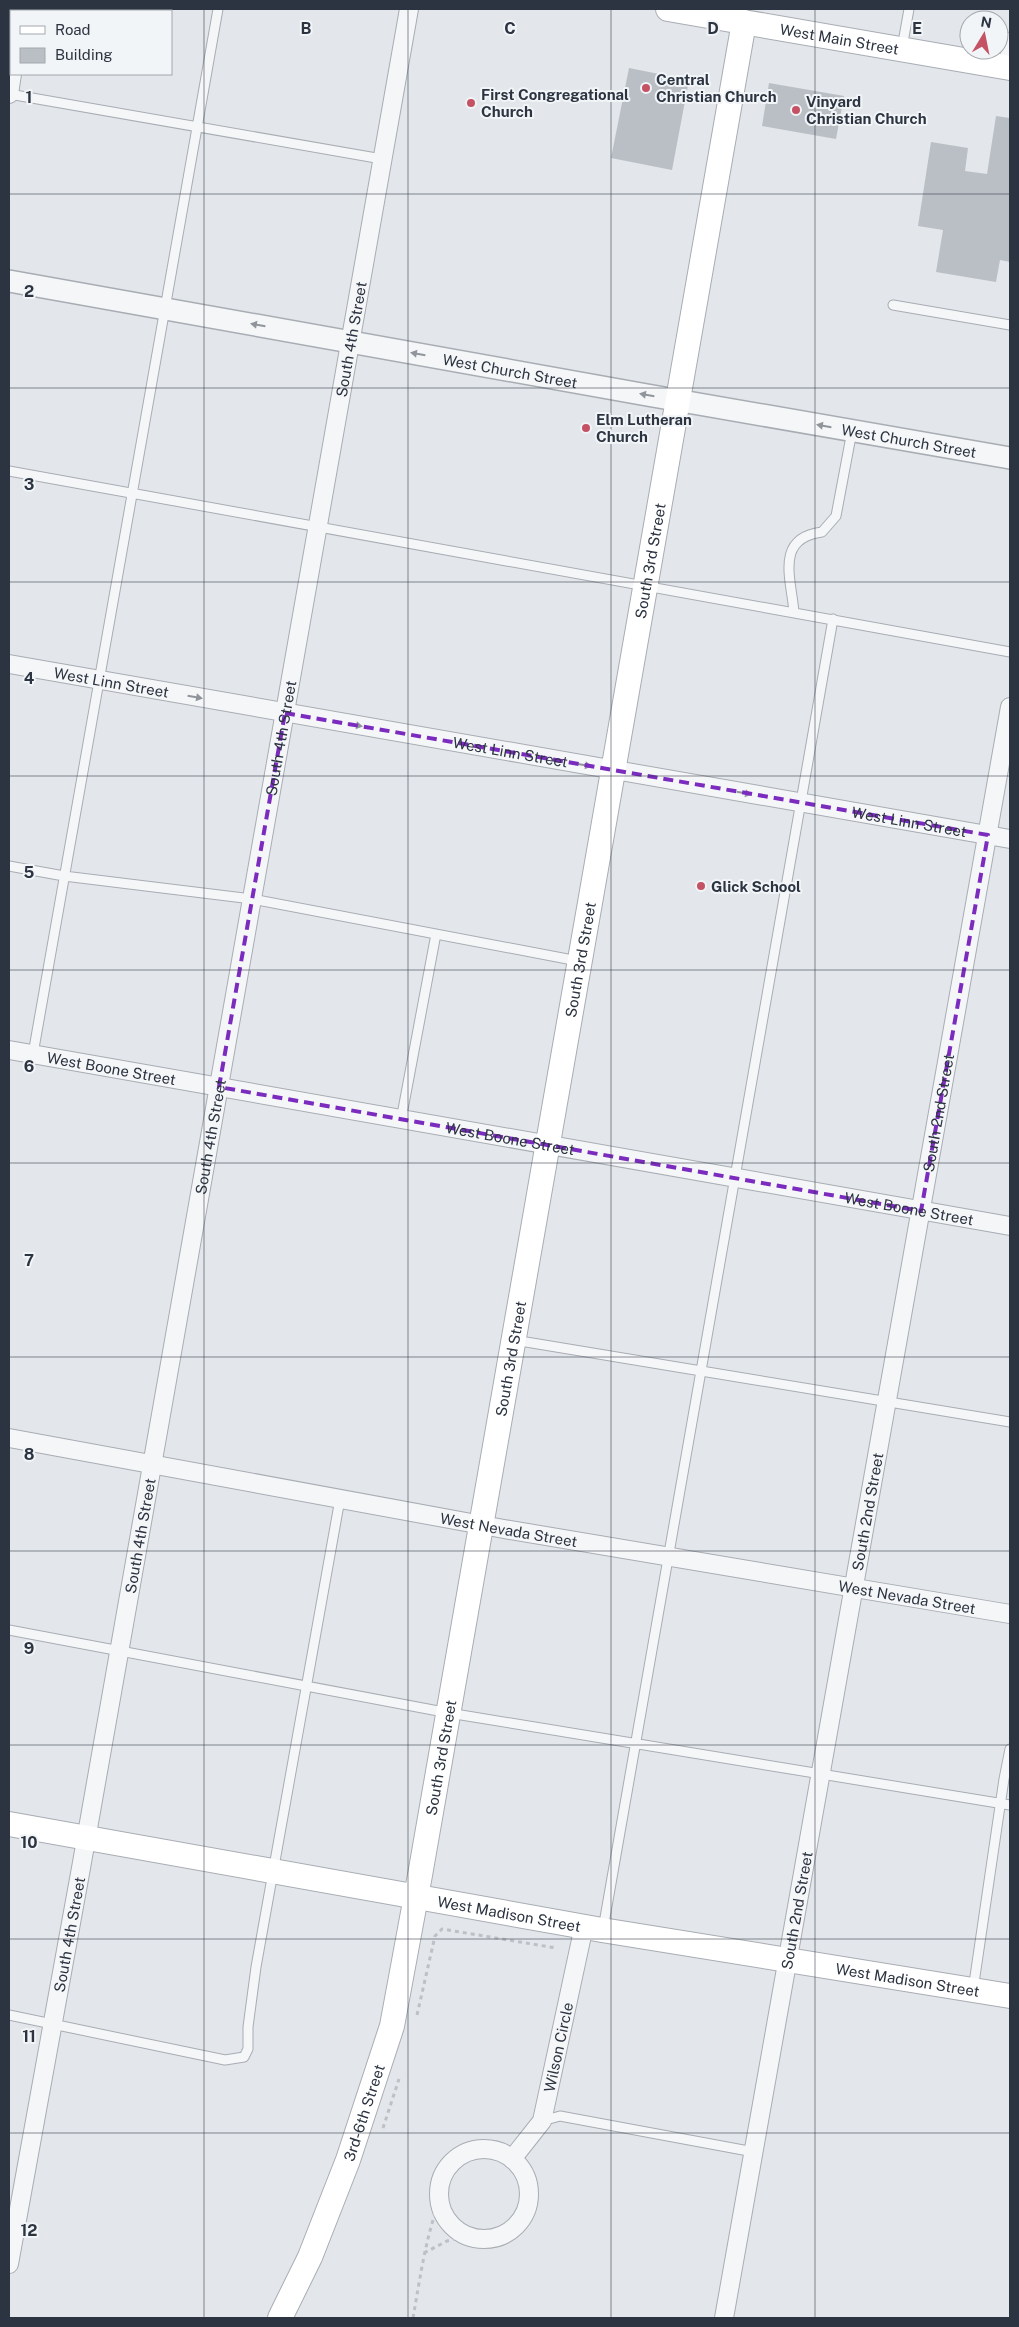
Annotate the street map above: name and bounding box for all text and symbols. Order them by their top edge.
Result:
legend [10,10,172,75]
north arrow [959,10,1009,60]
text: N [979,13,993,31]
text: B [301,19,312,38]
text: C [504,19,516,38]
text: D [707,19,719,38]
text: E [912,19,922,38]
street label: West Main Street [779,20,900,57]
text: Road [55,21,91,38]
text: Building [55,46,113,63]
place label: Central Christian Church [656,71,777,105]
marker: Central Christian Church [640,82,652,94]
place label: First Congregational Church [481,86,629,120]
text: 1 [26,88,32,107]
place label: Vinyard Christian Church [806,93,927,127]
marker: First Congregational Church [465,97,477,109]
marker: Vinyard Christian Church [790,104,802,116]
street label: South 4th Street [332,280,369,398]
text: 2 [24,282,34,301]
one-way arrow [250,321,266,329]
one-way arrow [410,350,426,358]
street label: West Church Street [441,350,579,391]
one-way arrow [638,391,654,399]
place label: Elm Lutheran Church [596,411,692,445]
street label: West Church Street [840,420,978,461]
one-way arrow [816,421,832,429]
marker: Elm Lutheran Church [580,422,592,434]
text: 3 [24,475,34,494]
street label: South 3rd Street [631,501,668,620]
street label: West Linn Street [53,664,170,700]
text: 4 [24,669,35,688]
street label: South 4th Street [262,679,299,797]
one-way arrow [187,693,203,701]
one-way arrow [347,721,363,729]
street label: West Linn Street [452,733,569,770]
one-way arrow [576,761,592,769]
one-way arrow [736,789,752,797]
street label: West Linn Street [851,803,968,840]
text: 5 [24,863,35,882]
place label: Glick School [711,878,801,895]
marker: Glick School [695,880,707,892]
street label: South 3rd Street [562,900,599,1019]
street label: West Boone Street [46,1048,177,1088]
street label: South 2nd Street [919,1052,957,1173]
text: 6 [24,1057,34,1076]
street label: South 4th Street [191,1078,229,1196]
street label: West Boone Street [444,1118,576,1158]
street label: West Boone Street [843,1189,975,1228]
text: 7 [24,1251,34,1270]
street label: South 3rd Street [492,1299,529,1418]
text: 8 [24,1445,35,1464]
street label: South 2nd Street [848,1451,886,1572]
street label: South 4th Street [121,1476,158,1595]
street label: West Nevada Street [439,1509,579,1550]
street label: West Nevada Street [837,1577,977,1617]
text: 9 [24,1639,34,1658]
street label: South 3rd Street [422,1698,459,1817]
text: 10 [20,1833,38,1852]
street label: South 2nd Street [778,1850,815,1971]
street label: South 4th Street [50,1875,88,1993]
street label: West Madison Street [436,1892,582,1935]
street label: West Madison Street [834,1959,981,1999]
street label: Wilson Circle [540,2001,576,2094]
text: 11 [22,2027,36,2046]
street label: 3rd-6th Street [340,2062,387,2163]
text: 12 [20,2221,38,2240]

